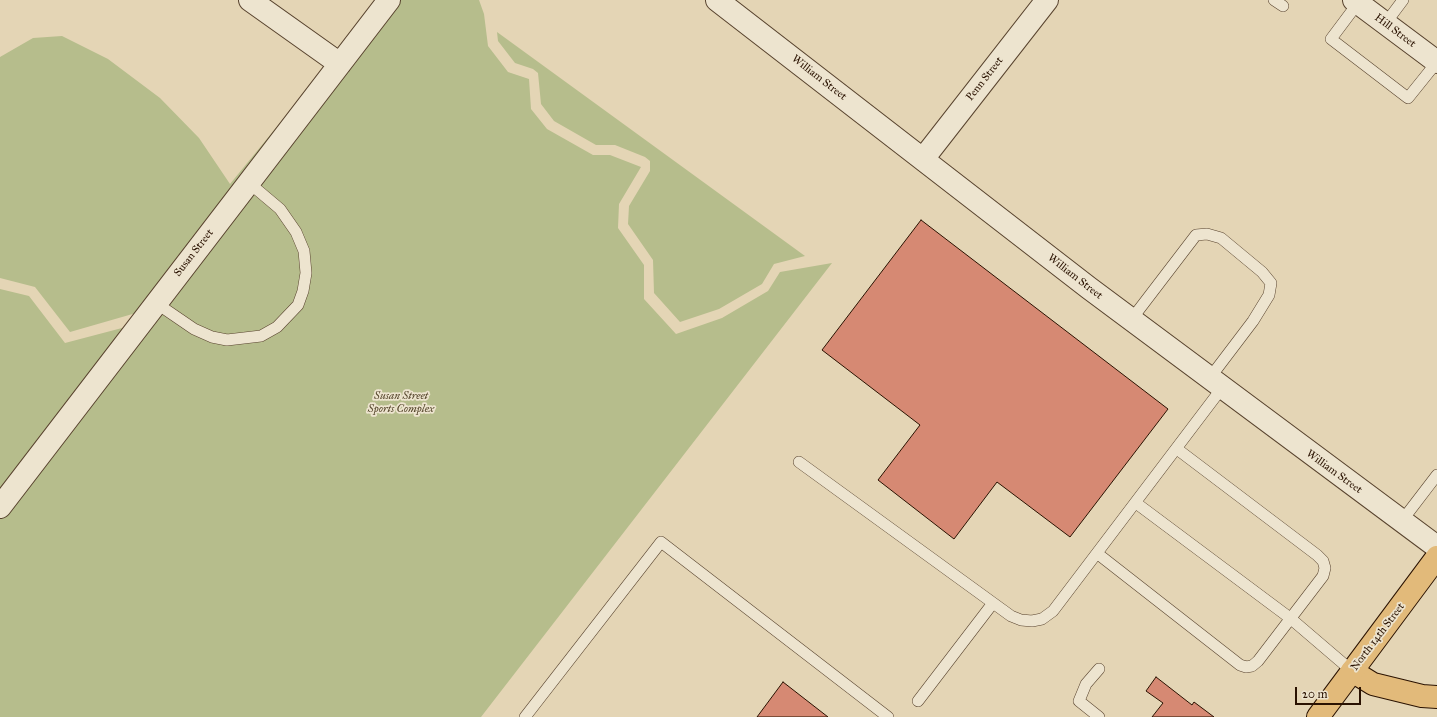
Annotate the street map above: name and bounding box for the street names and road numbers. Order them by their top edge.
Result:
street label: Hill Street [1372,11,1418,51]
street label: William Street [789,52,849,104]
street label: Penn Street [964,54,1006,104]
street label: Susan Street [171,227,217,279]
street label: William Street [1045,251,1105,303]
street label: William Street [1303,447,1365,497]
street label: North 14th Street [1348,601,1408,673]

